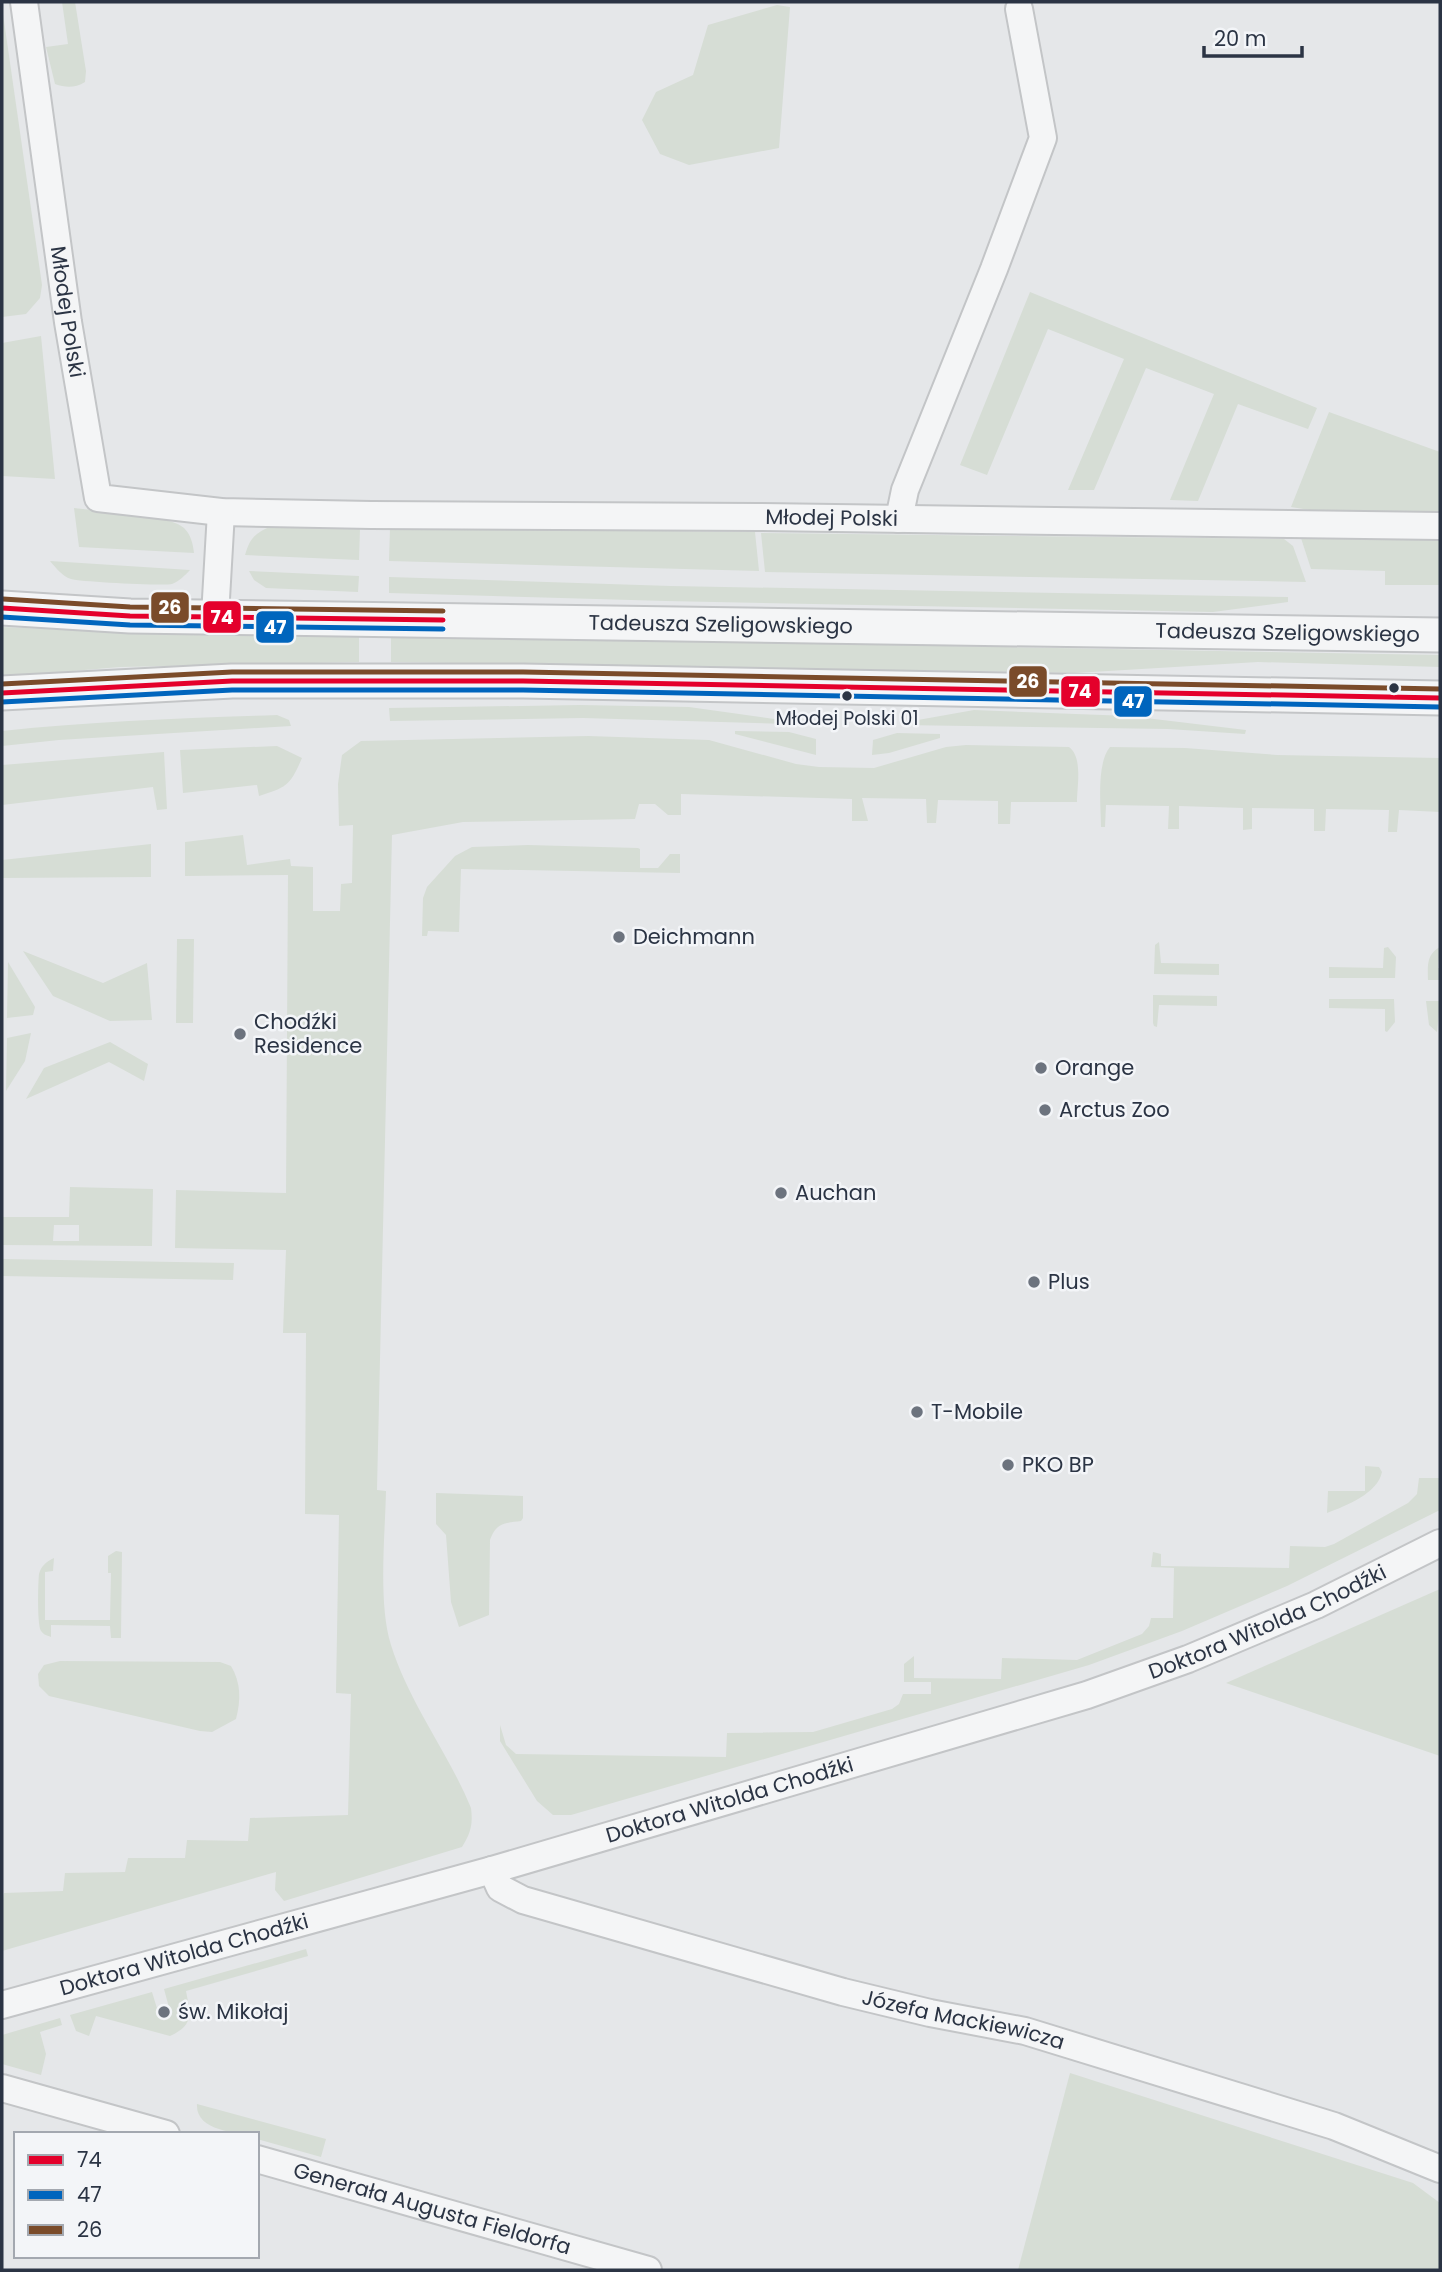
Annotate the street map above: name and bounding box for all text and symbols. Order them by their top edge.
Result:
scale bar [1204,14,1302,58]
text: 20 m [1214,24,1267,53]
street label: Młodej Polski [44,244,92,380]
street label: Młodej Polski [765,502,898,533]
line badge: 26 [150,591,190,624]
text: 26 [159,594,181,621]
line badge: 74 [202,600,242,634]
text: 74 [210,604,234,631]
street label: Tadeusza Szeligowskiego [588,608,853,640]
line badge: 47 [255,610,295,644]
text: 47 [263,614,287,641]
street label: Tadeusza Szeligowskiego [1155,616,1420,649]
line badge: 26 [1008,665,1048,698]
text: 26 [1017,668,1039,695]
line badge: 74 [1060,675,1101,708]
text: 74 [1068,678,1092,705]
unlabelled marker [1387,681,1401,695]
line badge: 47 [1113,685,1153,718]
text: 47 [1121,688,1145,715]
marker: Młodej Polski 01 [840,689,854,703]
place label: Młodej Polski 01 [776,705,919,732]
place label: Deichmann [633,922,755,951]
marker: Deichmann [611,929,627,945]
place label: Chodźki Residence [254,1007,362,1060]
marker: Chodźki Residence [232,1026,248,1042]
place label: Orange [1055,1053,1134,1082]
marker: Orange [1033,1060,1049,1076]
place label: Arctus Zoo [1059,1095,1170,1124]
marker: Arctus Zoo [1037,1102,1053,1118]
place label: Auchan [795,1178,876,1207]
marker: Auchan [773,1185,789,1201]
place label: Plus [1048,1267,1090,1296]
marker: Plus [1026,1274,1042,1290]
place label: T-Mobile [931,1397,1023,1426]
marker: T-Mobile [909,1404,925,1420]
place label: PKO BP [1022,1450,1094,1479]
marker: PKO BP [1000,1457,1016,1473]
street label: Doktora Witolda Chodźki [1144,1557,1391,1686]
street label: Doktora Witolda Chodźki [602,1749,857,1850]
street label: Doktora Witolda Chodźki [56,1906,312,2002]
street label: Józefa Mackiewicza [859,1982,1068,2056]
place label: św. Mikołaj [178,1997,288,2026]
marker: św. Mikołaj [156,2004,172,2020]
legend [14,2132,259,2258]
text: 74 [77,2145,102,2174]
street label: Generała Augusta Fieldorfa [290,2155,574,2261]
text: 47 [77,2180,102,2209]
text: 26 [77,2215,102,2244]

